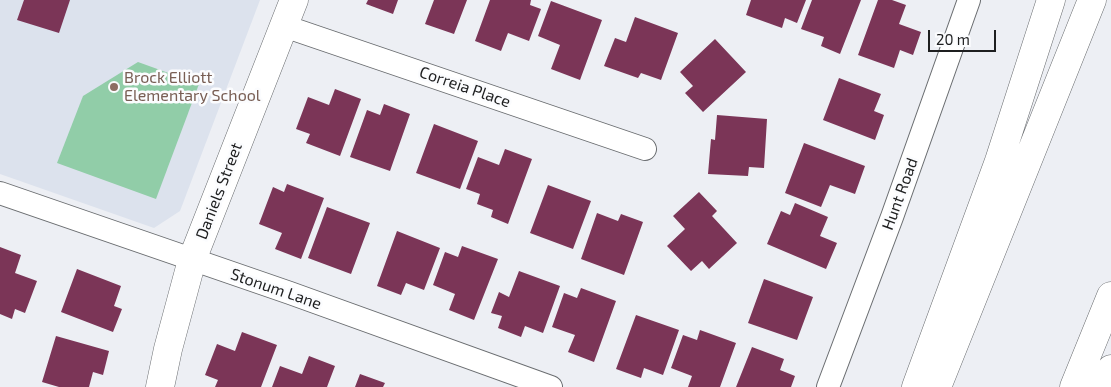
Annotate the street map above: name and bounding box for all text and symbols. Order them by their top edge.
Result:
scale bar [931,20,998,52]
text: 20 m [936,30,970,48]
street label: Correia Place [417,62,513,112]
place label: Brock Elliott Elementary School [124,68,261,106]
marker: Brock Elliott Elementary School [108,81,120,93]
street label: Daniels Street [192,140,246,242]
street label: Hunt Road [878,155,922,233]
street label: Stonum Lane [228,264,324,314]

